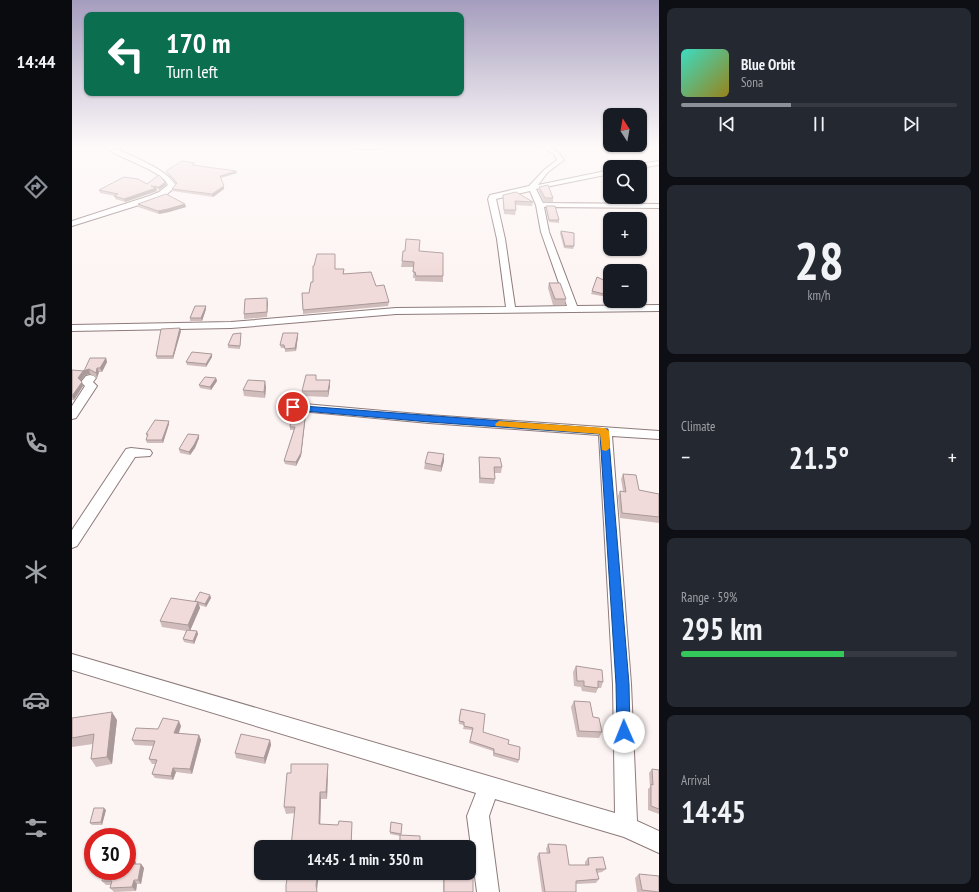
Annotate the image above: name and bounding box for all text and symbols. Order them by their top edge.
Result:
text: 170 m [166,24,230,61]
icon: left [100,28,152,80]
text: 14:44 [17,50,55,73]
text: Blue Orbit [741,55,795,74]
text: Turn left [166,60,218,83]
text: Sona [741,74,763,91]
north arrow [603,108,647,152]
map controls [603,108,647,308]
icon: previous [716,113,738,135]
icon: pause [808,113,830,135]
icon: next [900,113,922,135]
button: search [603,160,647,204]
icon: directions [22,173,50,201]
button: + [603,212,647,256]
text: 28 [794,227,844,294]
button: − [603,264,647,308]
text: km/h [807,287,831,304]
icon: music [22,301,50,329]
pin [276,390,310,424]
icon: arrive [282,396,304,418]
text: Climate [681,418,715,435]
icon: phone [22,429,50,457]
text: 21.5° [789,438,849,477]
text: − [681,443,690,471]
text: + [948,443,957,471]
icon: climate [22,558,50,586]
text: Range · 59% [681,589,737,606]
text: 295 km [681,609,762,648]
icon: car [22,686,50,714]
position arrow [603,711,645,753]
text: Arrival [681,772,710,789]
text: 14:45 [681,792,746,831]
icon: filters [22,814,50,842]
speed limit sign: 30 [84,828,136,880]
text: 14:45 · 1 min · 350 m [307,850,423,869]

